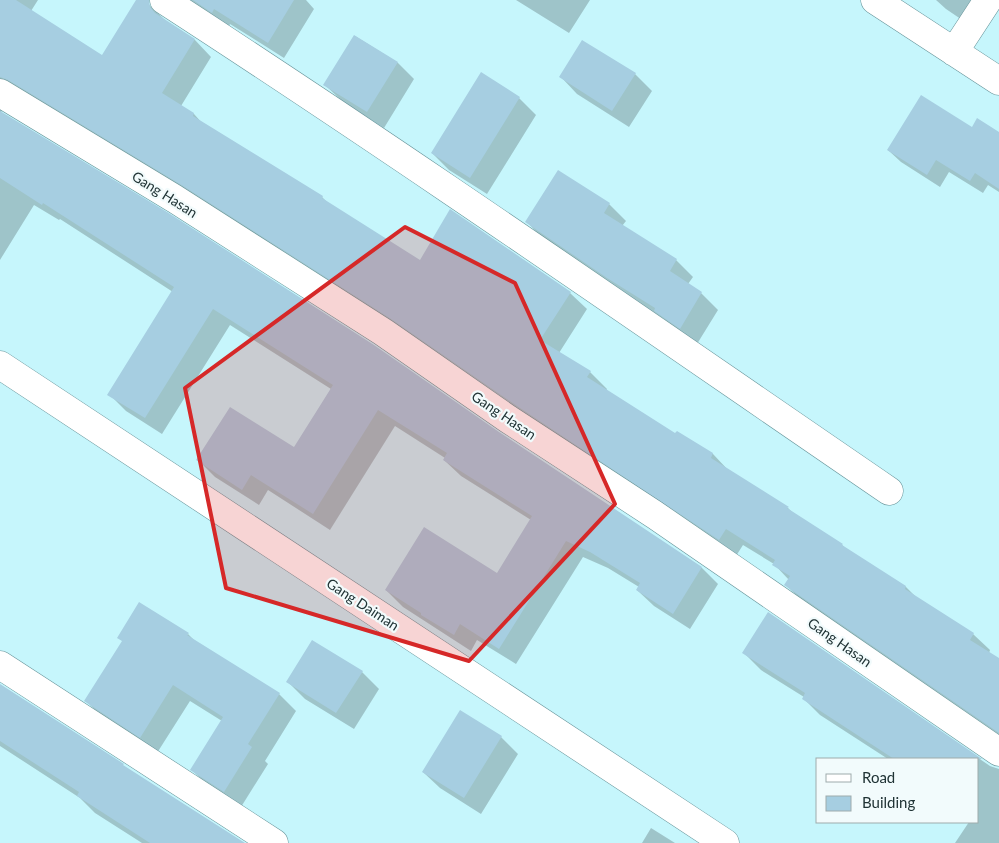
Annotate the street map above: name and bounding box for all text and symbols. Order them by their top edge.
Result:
street label: Gang Hasan [129,167,201,221]
street label: Gang Hasan [469,387,539,443]
street label: Gang Daiman [324,574,402,634]
street label: Gang Hasan [805,614,875,670]
legend [816,758,979,823]
text: Road [862,768,895,786]
text: Building [862,793,915,811]

